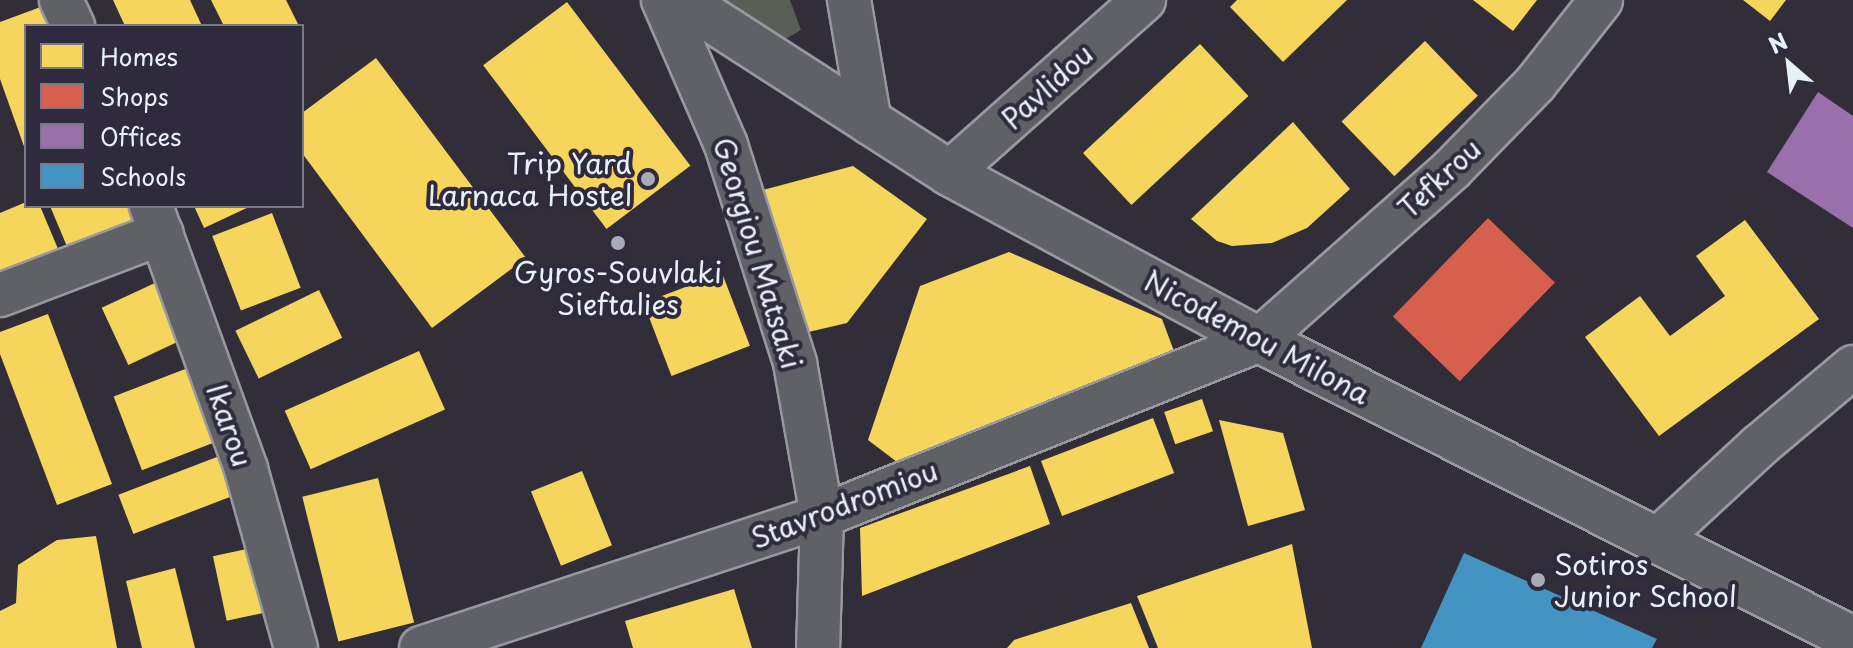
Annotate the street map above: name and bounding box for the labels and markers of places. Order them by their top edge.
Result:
place label: Trip Yard Larnaca Hostel [428,146,632,212]
marker: Trip Yard Larnaca Hostel [639,170,657,188]
marker: Gyros-Souvlaki Sieftalies [609,234,627,252]
place label: Gyros-Souvlaki Sieftalies [514,255,722,321]
place label: Sotiros Junior School [1554,547,1737,613]
marker: Sotiros Junior School [1529,571,1547,589]

